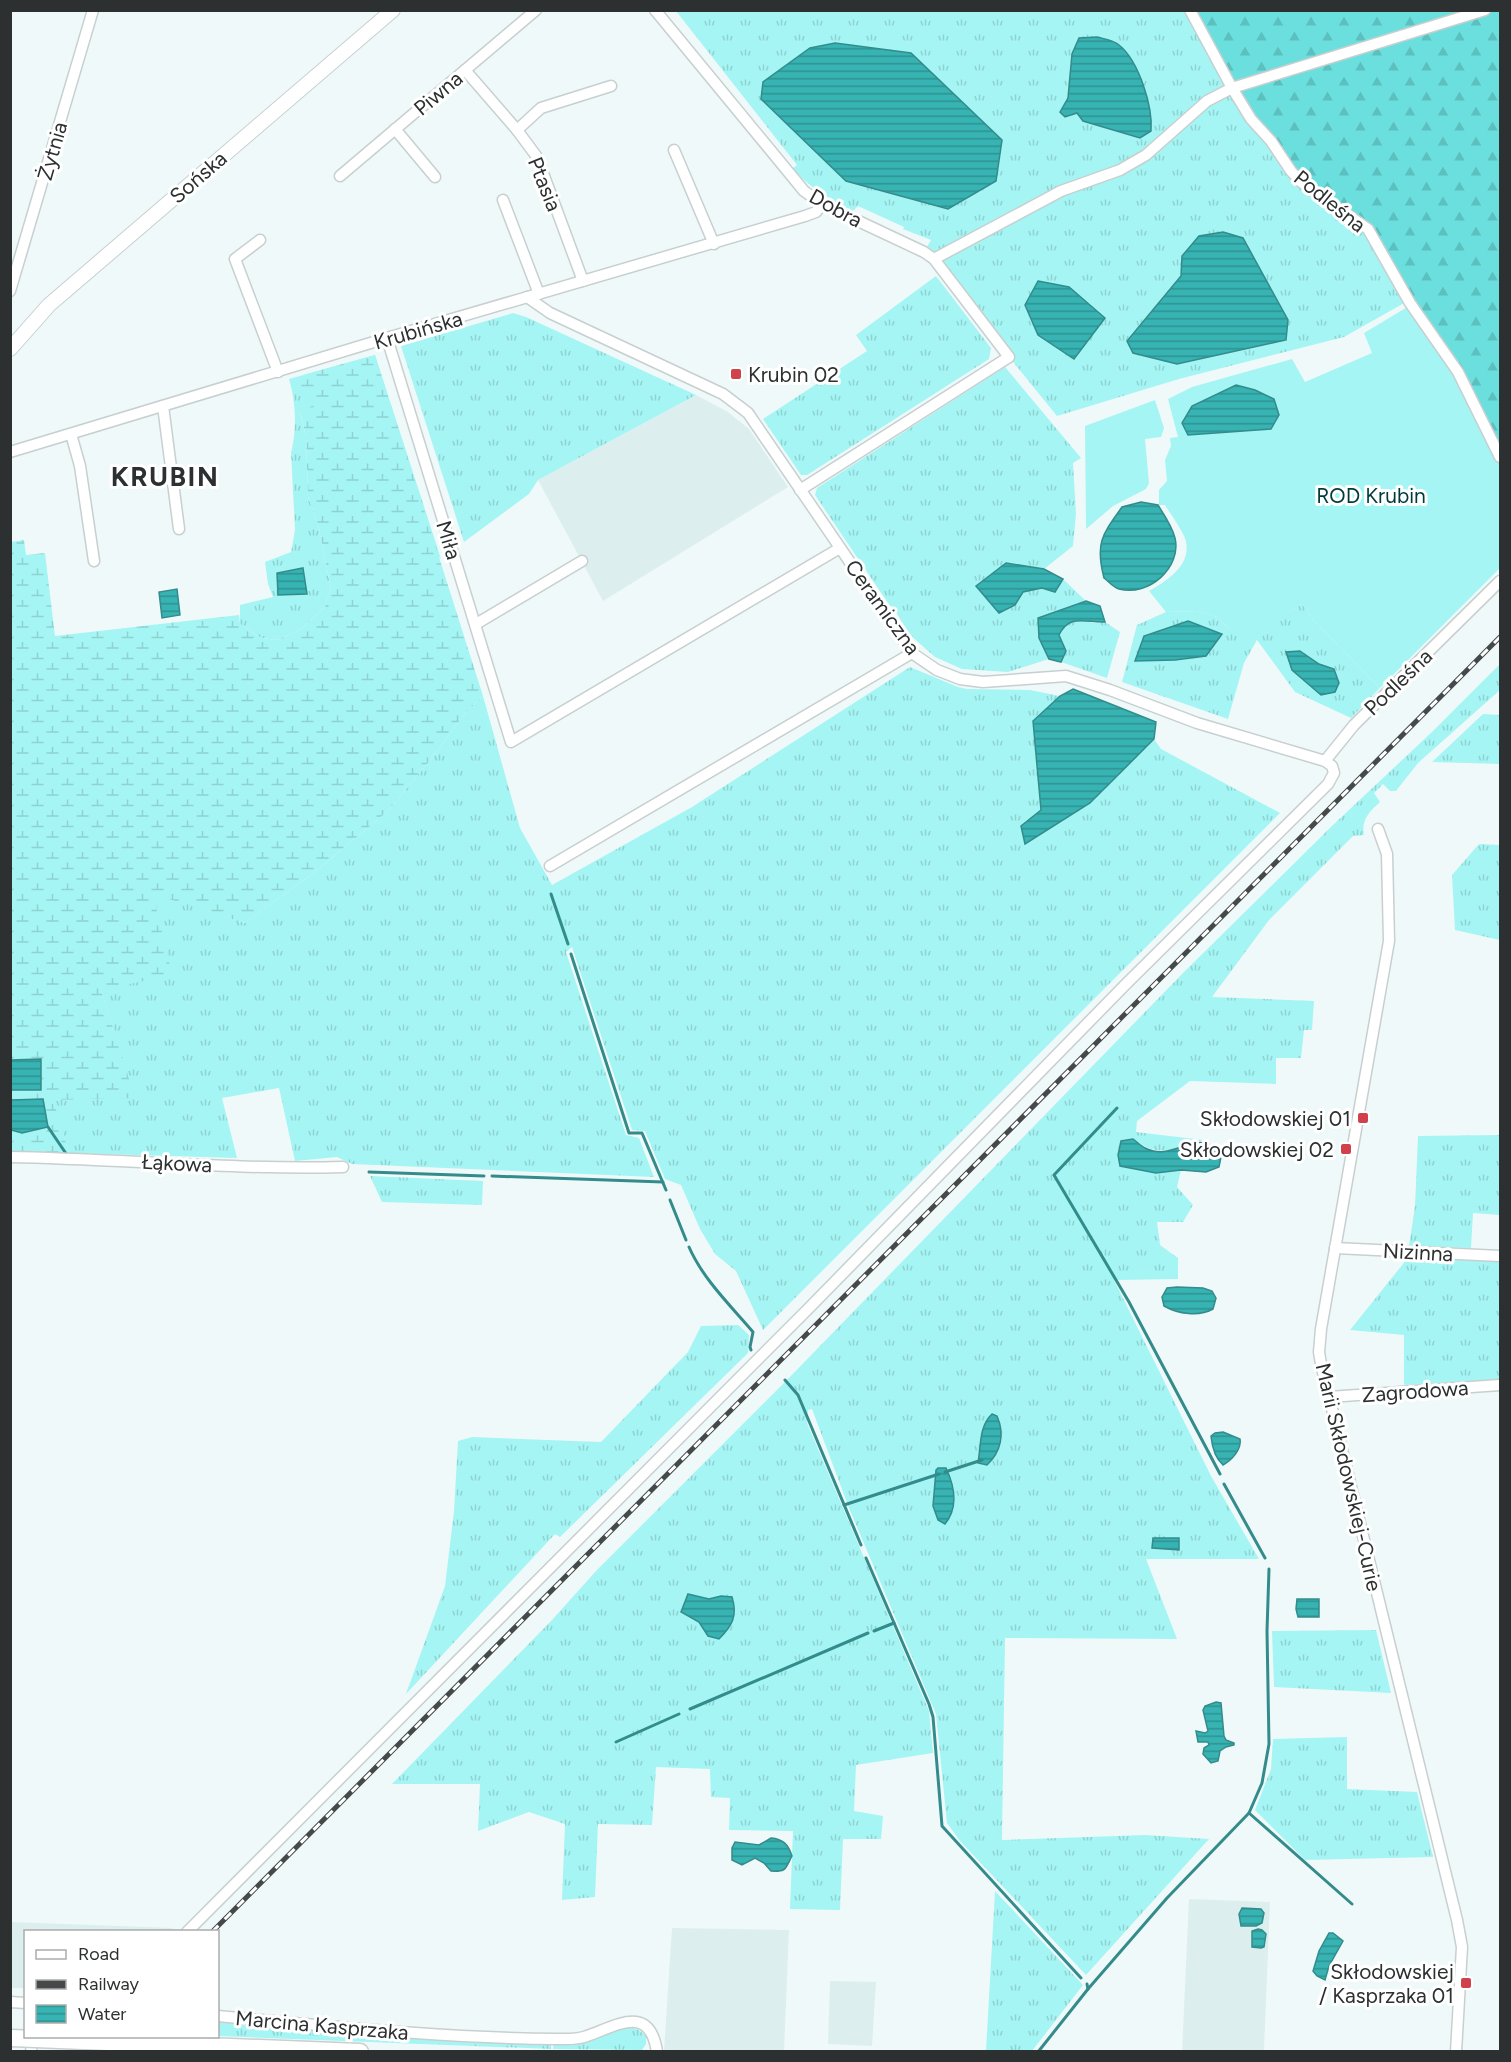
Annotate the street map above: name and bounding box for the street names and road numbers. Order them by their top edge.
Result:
street label: Piwna [409,65,467,121]
street label: Żytnia [32,119,72,183]
street label: Sońska [164,146,232,208]
street label: Ptasia [523,153,567,215]
street label: Podleśna [1289,165,1371,237]
street label: Dobra [805,183,867,233]
street label: Krubińska [371,305,465,355]
street label: Miła [431,518,467,562]
street label: Ceramiczna [840,555,926,659]
street label: Podleśna [1359,644,1437,720]
street label: Łąkowa [141,1149,213,1177]
street label: Nizinna [1382,1238,1454,1266]
street label: Marii Skłodowskiej-Curie [1311,1360,1387,1594]
street label: Zagrodowa [1361,1375,1469,1407]
street label: Marcina Kasprzaka [234,2005,410,2045]

